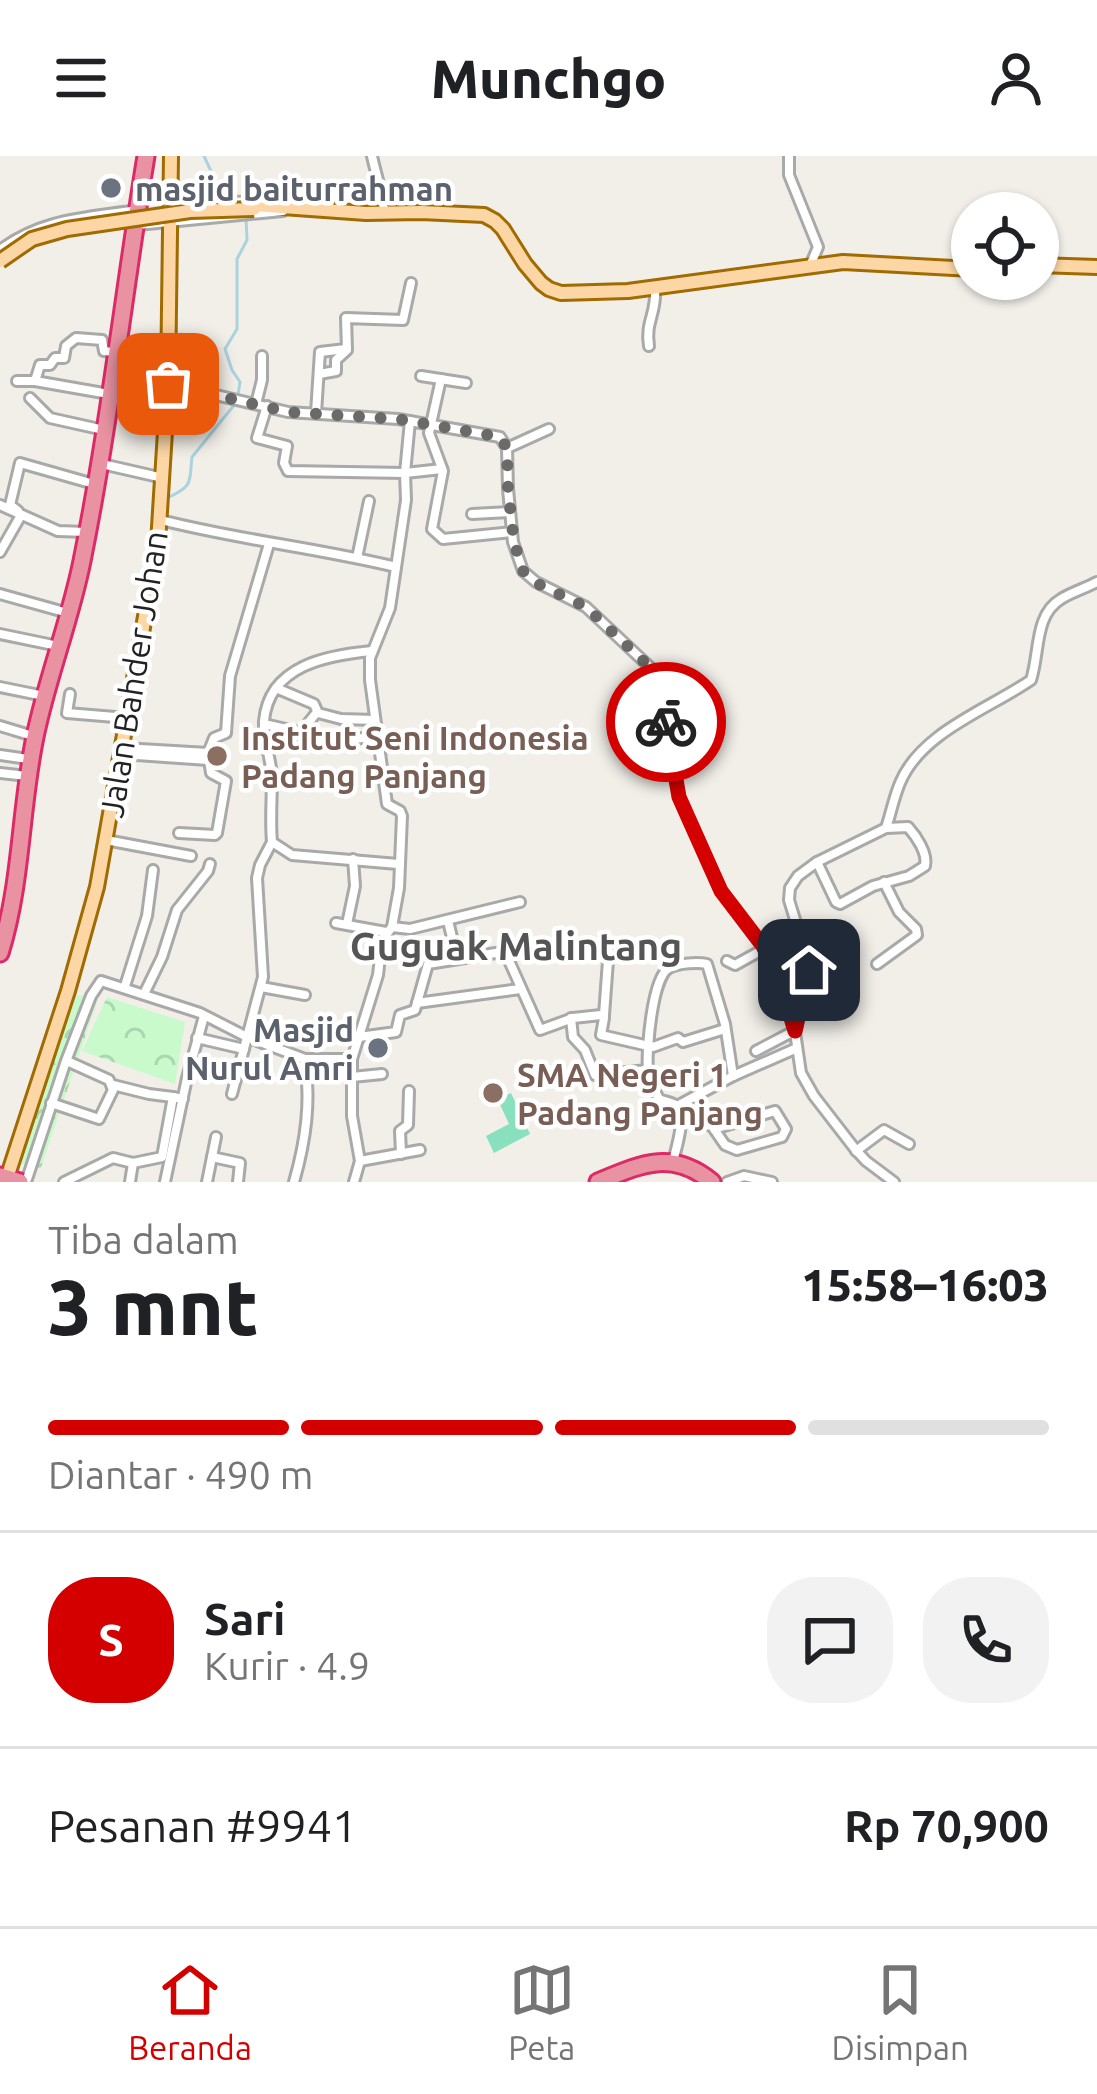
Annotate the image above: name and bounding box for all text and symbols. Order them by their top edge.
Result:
icon: menu [48,45,114,111]
icon: person [983,45,1049,111]
text: Munchgo [431,48,666,108]
place label: masjid baiturrahman [135,170,453,207]
marker: masjid baiturrahman [98,175,124,201]
map controls [951,192,1059,300]
button: locate [951,192,1059,300]
pin [117,333,219,435]
icon: bag [135,351,201,417]
street label: Jalan Bahder Johan [92,528,174,820]
courier [606,662,726,782]
icon: bike [633,689,699,755]
place label: Institut Seni Indonesia Padang Panjang [241,719,589,794]
marker: Institut Seni Indonesia Padang Panjang [204,743,230,769]
pin [758,919,860,1021]
district label: Guguak Malintang [350,924,682,967]
icon: home [776,937,842,1003]
place label: Masjid Nurul Amri [185,1011,354,1086]
marker: Masjid Nurul Amri [365,1035,391,1061]
place label: SMA Negeri 1 Padang Panjang [517,1056,763,1131]
marker: SMA Negeri 1 Padang Panjang [480,1080,506,1106]
text: Tiba dalam [48,1218,239,1261]
text: 15:58–16:03 [801,1259,1049,1310]
text: 3 mnt [48,1262,259,1350]
text: Diantar · 490 m [48,1453,313,1496]
button: chat [767,1577,893,1703]
button: phone [923,1577,1049,1703]
text: Sari [204,1593,285,1644]
text: S [98,1614,124,1665]
text: Kurir · 4.9 [204,1644,370,1687]
text: Pesanan #9941 [48,1800,357,1851]
text: Rp 70,900 [844,1800,1049,1851]
tab: Beranda [128,1957,252,2066]
tab: Peta [508,1957,575,2066]
tab: Disimpan [832,1957,969,2066]

